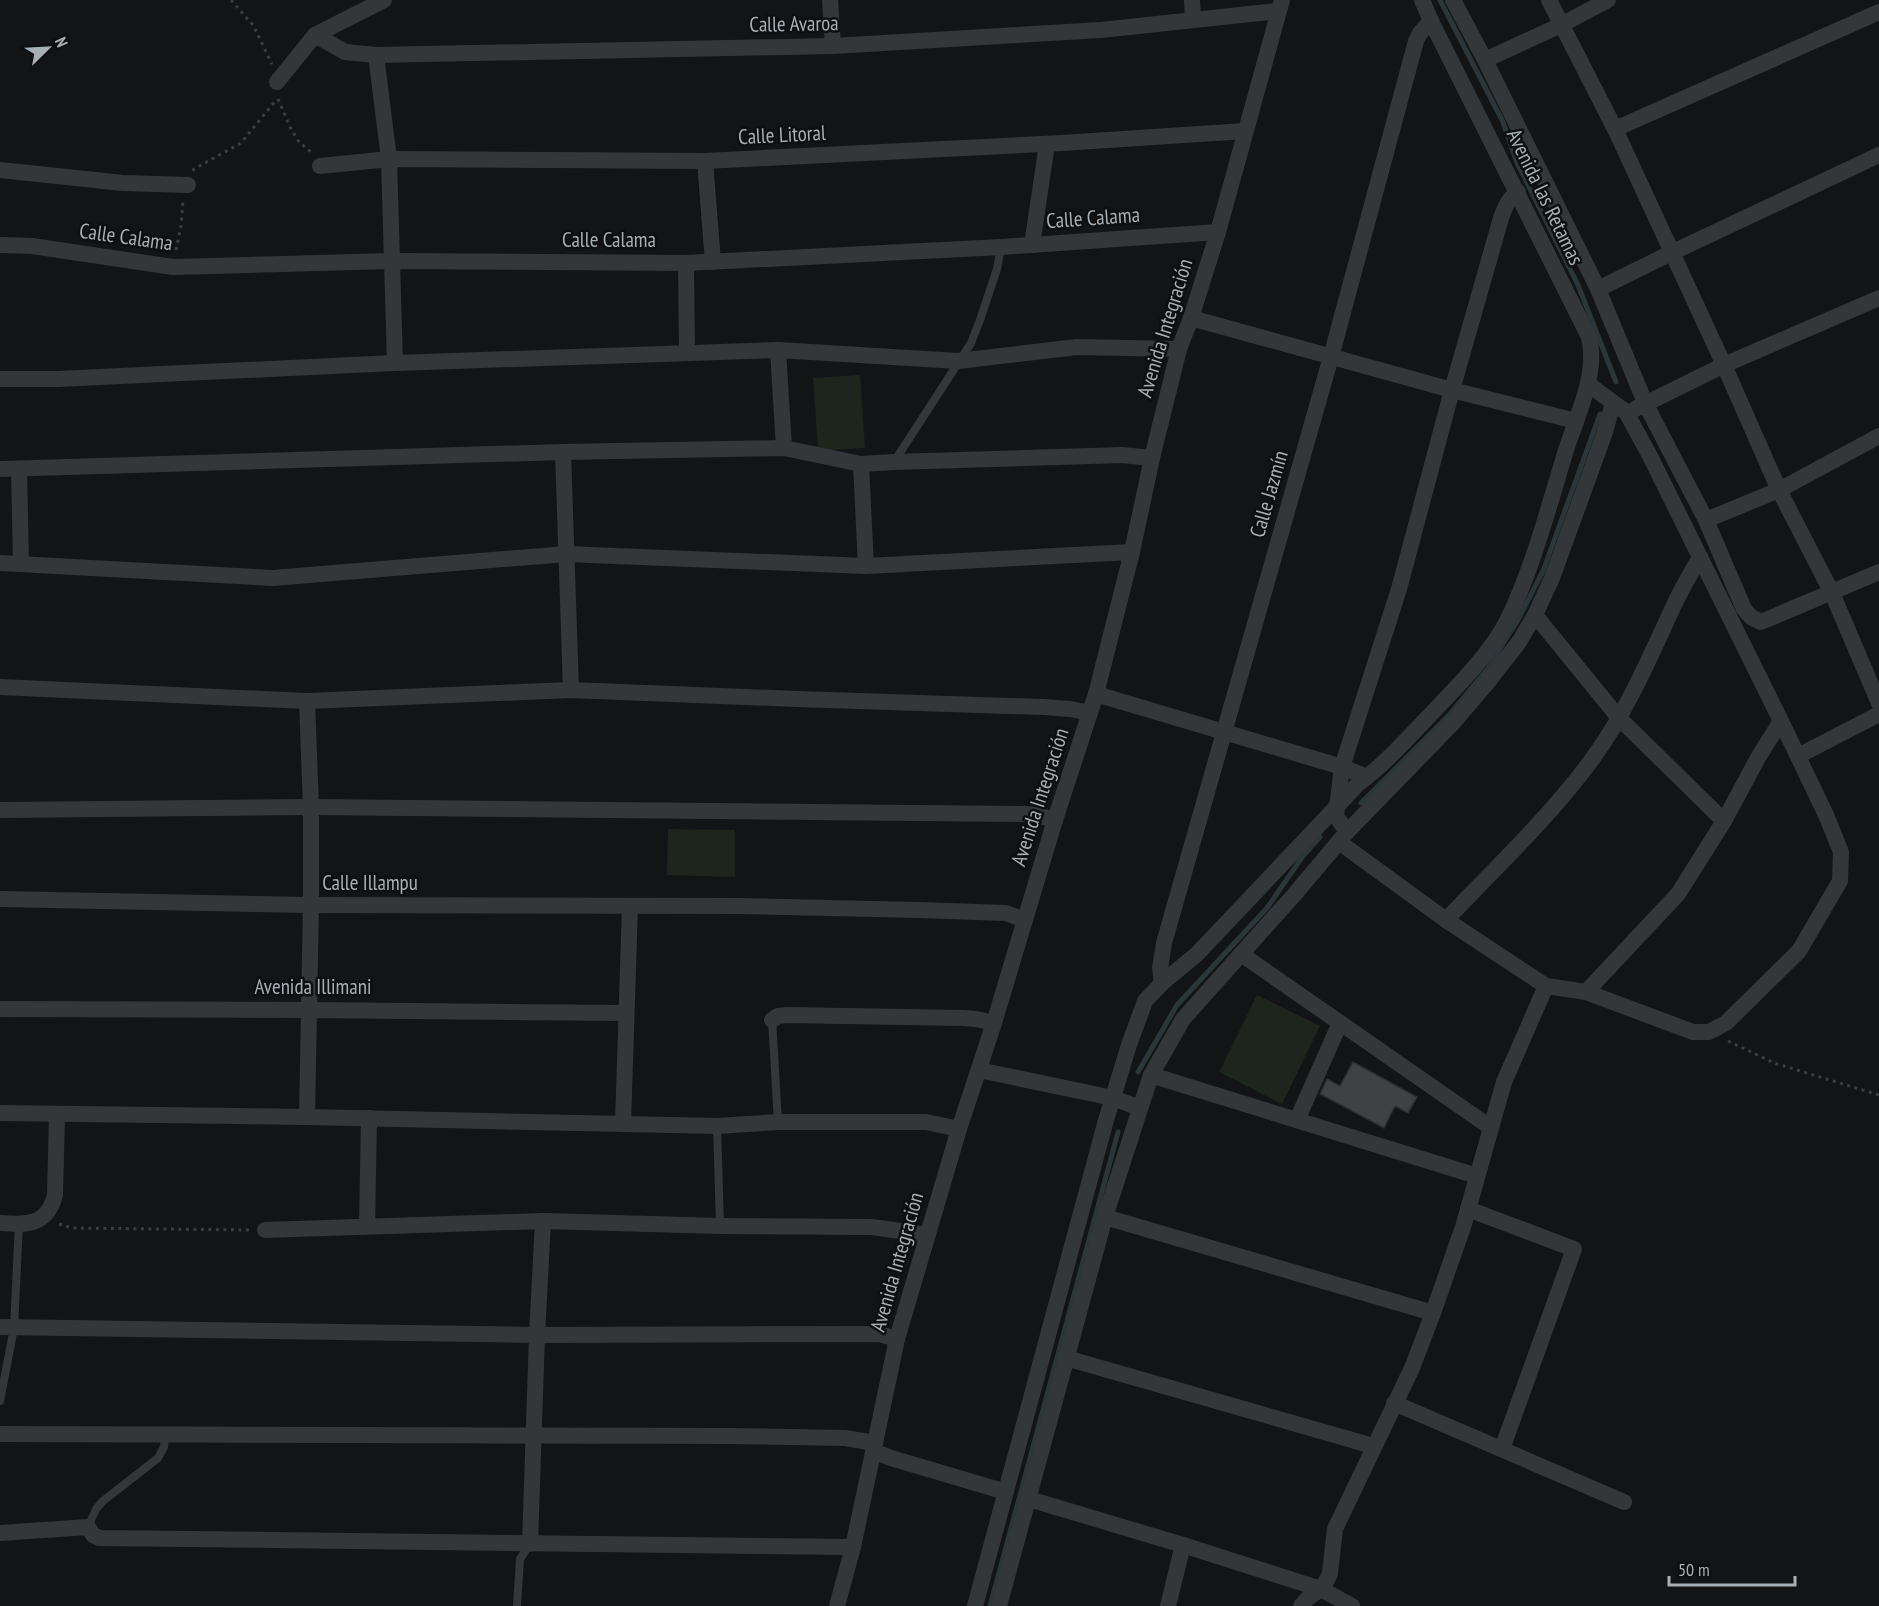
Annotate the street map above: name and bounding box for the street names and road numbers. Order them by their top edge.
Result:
street label: Calle Avaroa [749,9,839,38]
street label: Calle Litoral [737,119,827,150]
street label: Avenida las Retamas [1501,124,1590,269]
street label: Calle Calama [1045,201,1141,234]
street label: Calle Calama [78,217,174,256]
street label: Calle Calama [562,226,656,253]
street label: Avenida Integración [1131,255,1198,400]
street label: Calle Jazmín [1243,447,1294,540]
street label: Avenida Integración [1004,724,1075,869]
street label: Calle Illampu [322,869,418,896]
street label: Avenida Illimani [255,973,371,1000]
street label: Avenida Integración [864,1189,929,1335]

